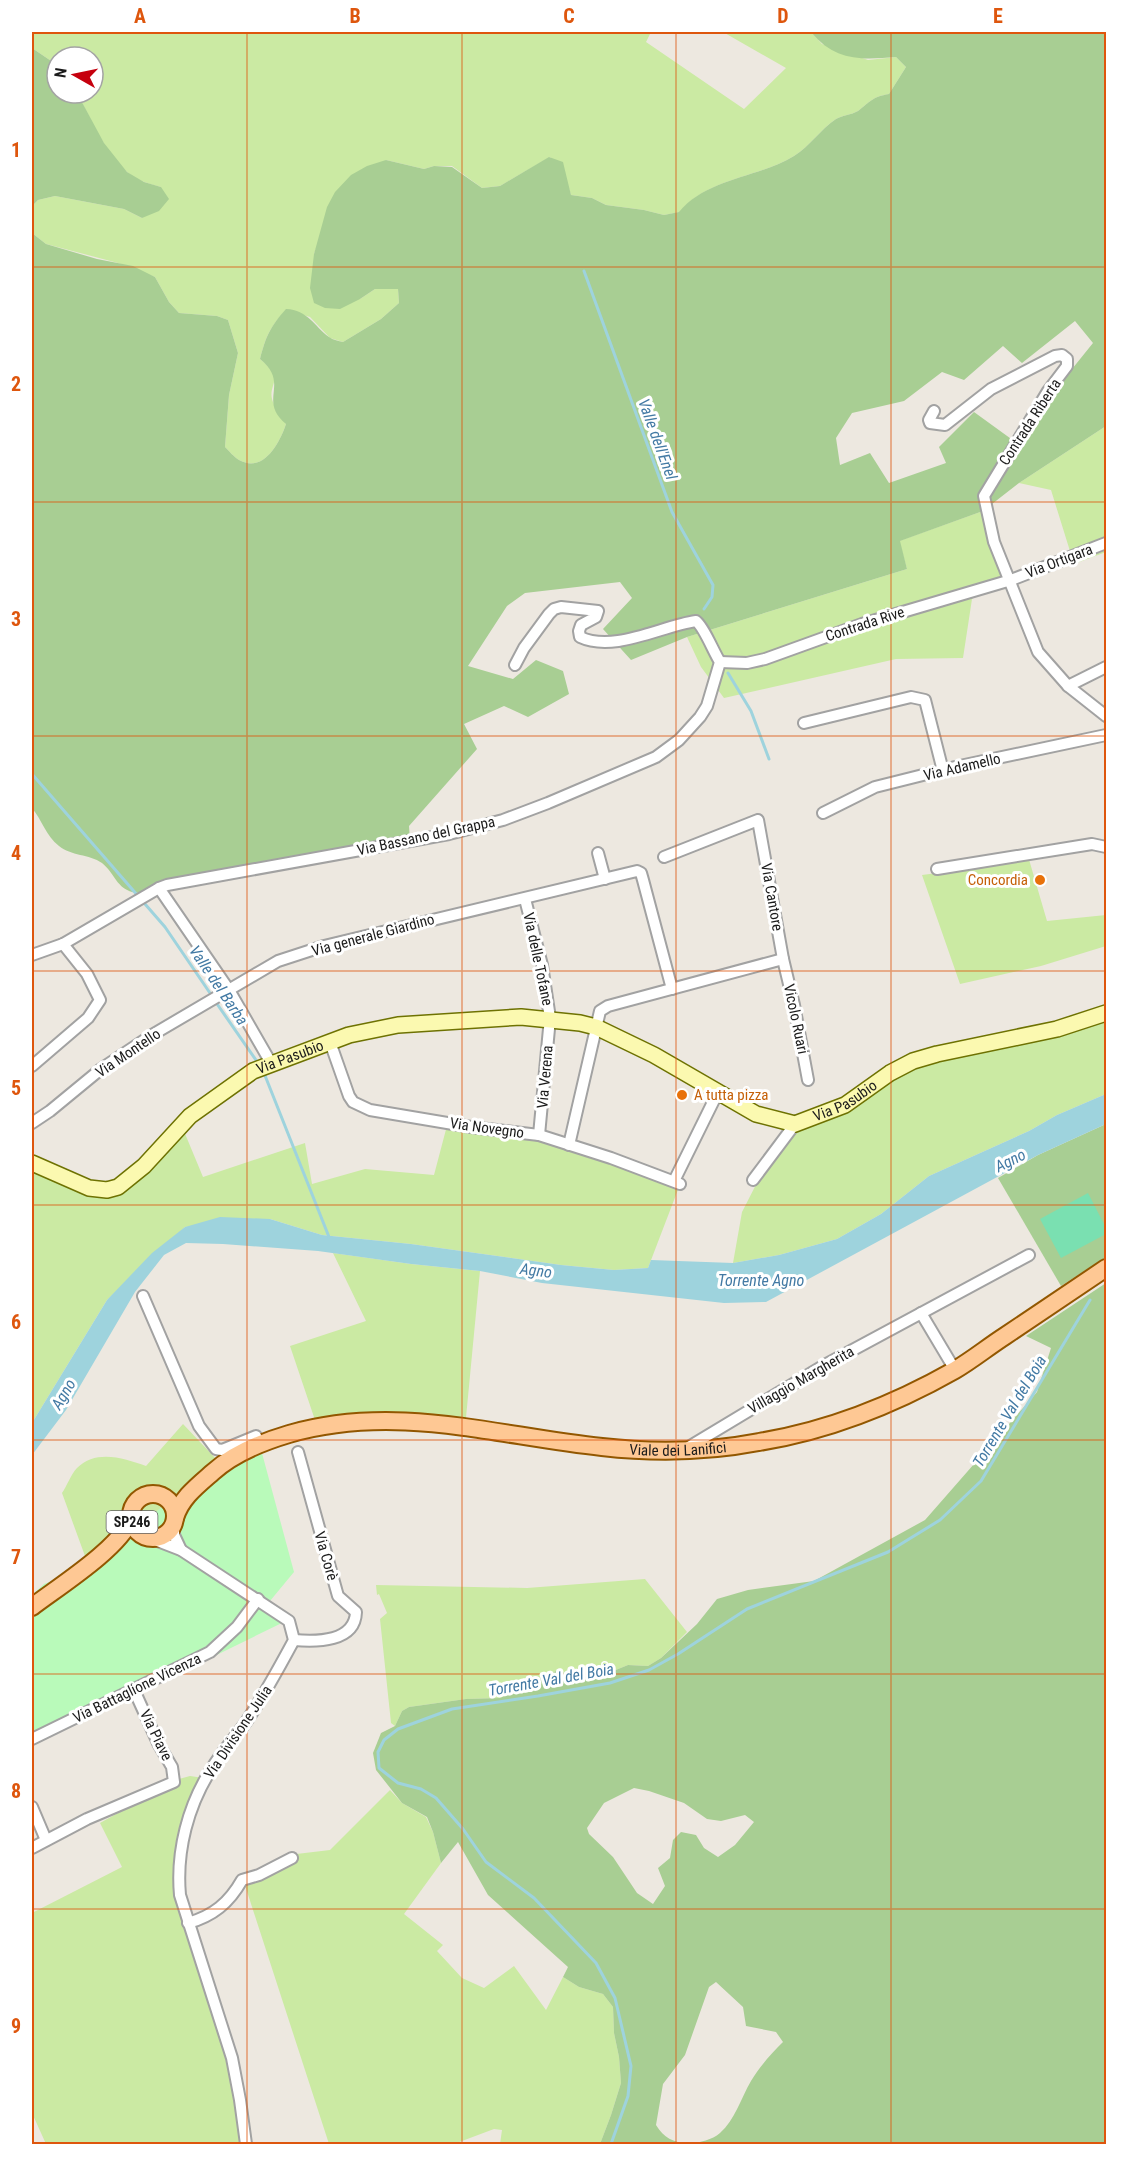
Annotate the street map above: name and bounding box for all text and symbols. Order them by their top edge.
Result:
text: A [134,4,146,28]
text: B [349,4,361,28]
text: C [563,4,575,28]
text: D [777,4,789,28]
text: E [993,4,1003,28]
north arrow [45,45,105,105]
text: N [51,66,71,79]
text: 1 [11,138,21,162]
text: 2 [11,372,21,396]
street label: Contrada Riberta [995,375,1065,469]
water label: Valle dell'Enel [634,396,681,483]
street label: Via Ortigara [1023,540,1095,582]
street label: Contrada Rive [823,603,907,645]
text: 3 [11,607,21,631]
street label: Via Adamello [922,749,1002,785]
street label: Via Bassano del Grappa [355,813,497,859]
text: 4 [11,841,21,865]
street label: Via Cantore [757,862,787,932]
place label: Concordia [968,871,1028,889]
marker: Concordia [1033,873,1047,887]
street label: Via generale Giardino [310,910,436,960]
street label: Via delle Tofane [519,911,557,1007]
water label: Valle del Barba [185,942,252,1029]
street label: Vicolo Ruari [780,982,812,1056]
street label: Via Montello [92,1025,164,1081]
street label: Via Pasubio [254,1036,326,1078]
street label: Via Verena [533,1045,557,1109]
text: 5 [11,1076,21,1100]
street label: Via Pasubio [811,1076,880,1125]
place label: A tutta pizza [694,1086,768,1104]
marker: A tutta pizza [675,1088,689,1102]
street label: Via Novegno [449,1114,525,1142]
water label: Agno [991,1145,1029,1177]
water label: Agno [518,1259,553,1282]
water label: Torrente Agno [718,1271,805,1290]
text: 6 [11,1310,21,1334]
street label: Villaggio Margherita [745,1342,857,1418]
water label: Torrente Val del Boia [969,1352,1050,1471]
water label: Agno [47,1376,80,1414]
street label: Viale dei Lanifici [629,1438,727,1460]
road number: SP246 [106,1511,158,1533]
street label: Via Corè [310,1529,342,1583]
text: 7 [11,1545,21,1569]
street label: Via Battaglione Vicenza [70,1649,204,1727]
water label: Torrente Val del Boia [487,1659,615,1700]
street label: Via Divisione Julia [200,1682,276,1782]
street label: Via Piave [136,1706,176,1764]
text: 8 [11,1779,21,1803]
text: 9 [11,2014,21,2038]

